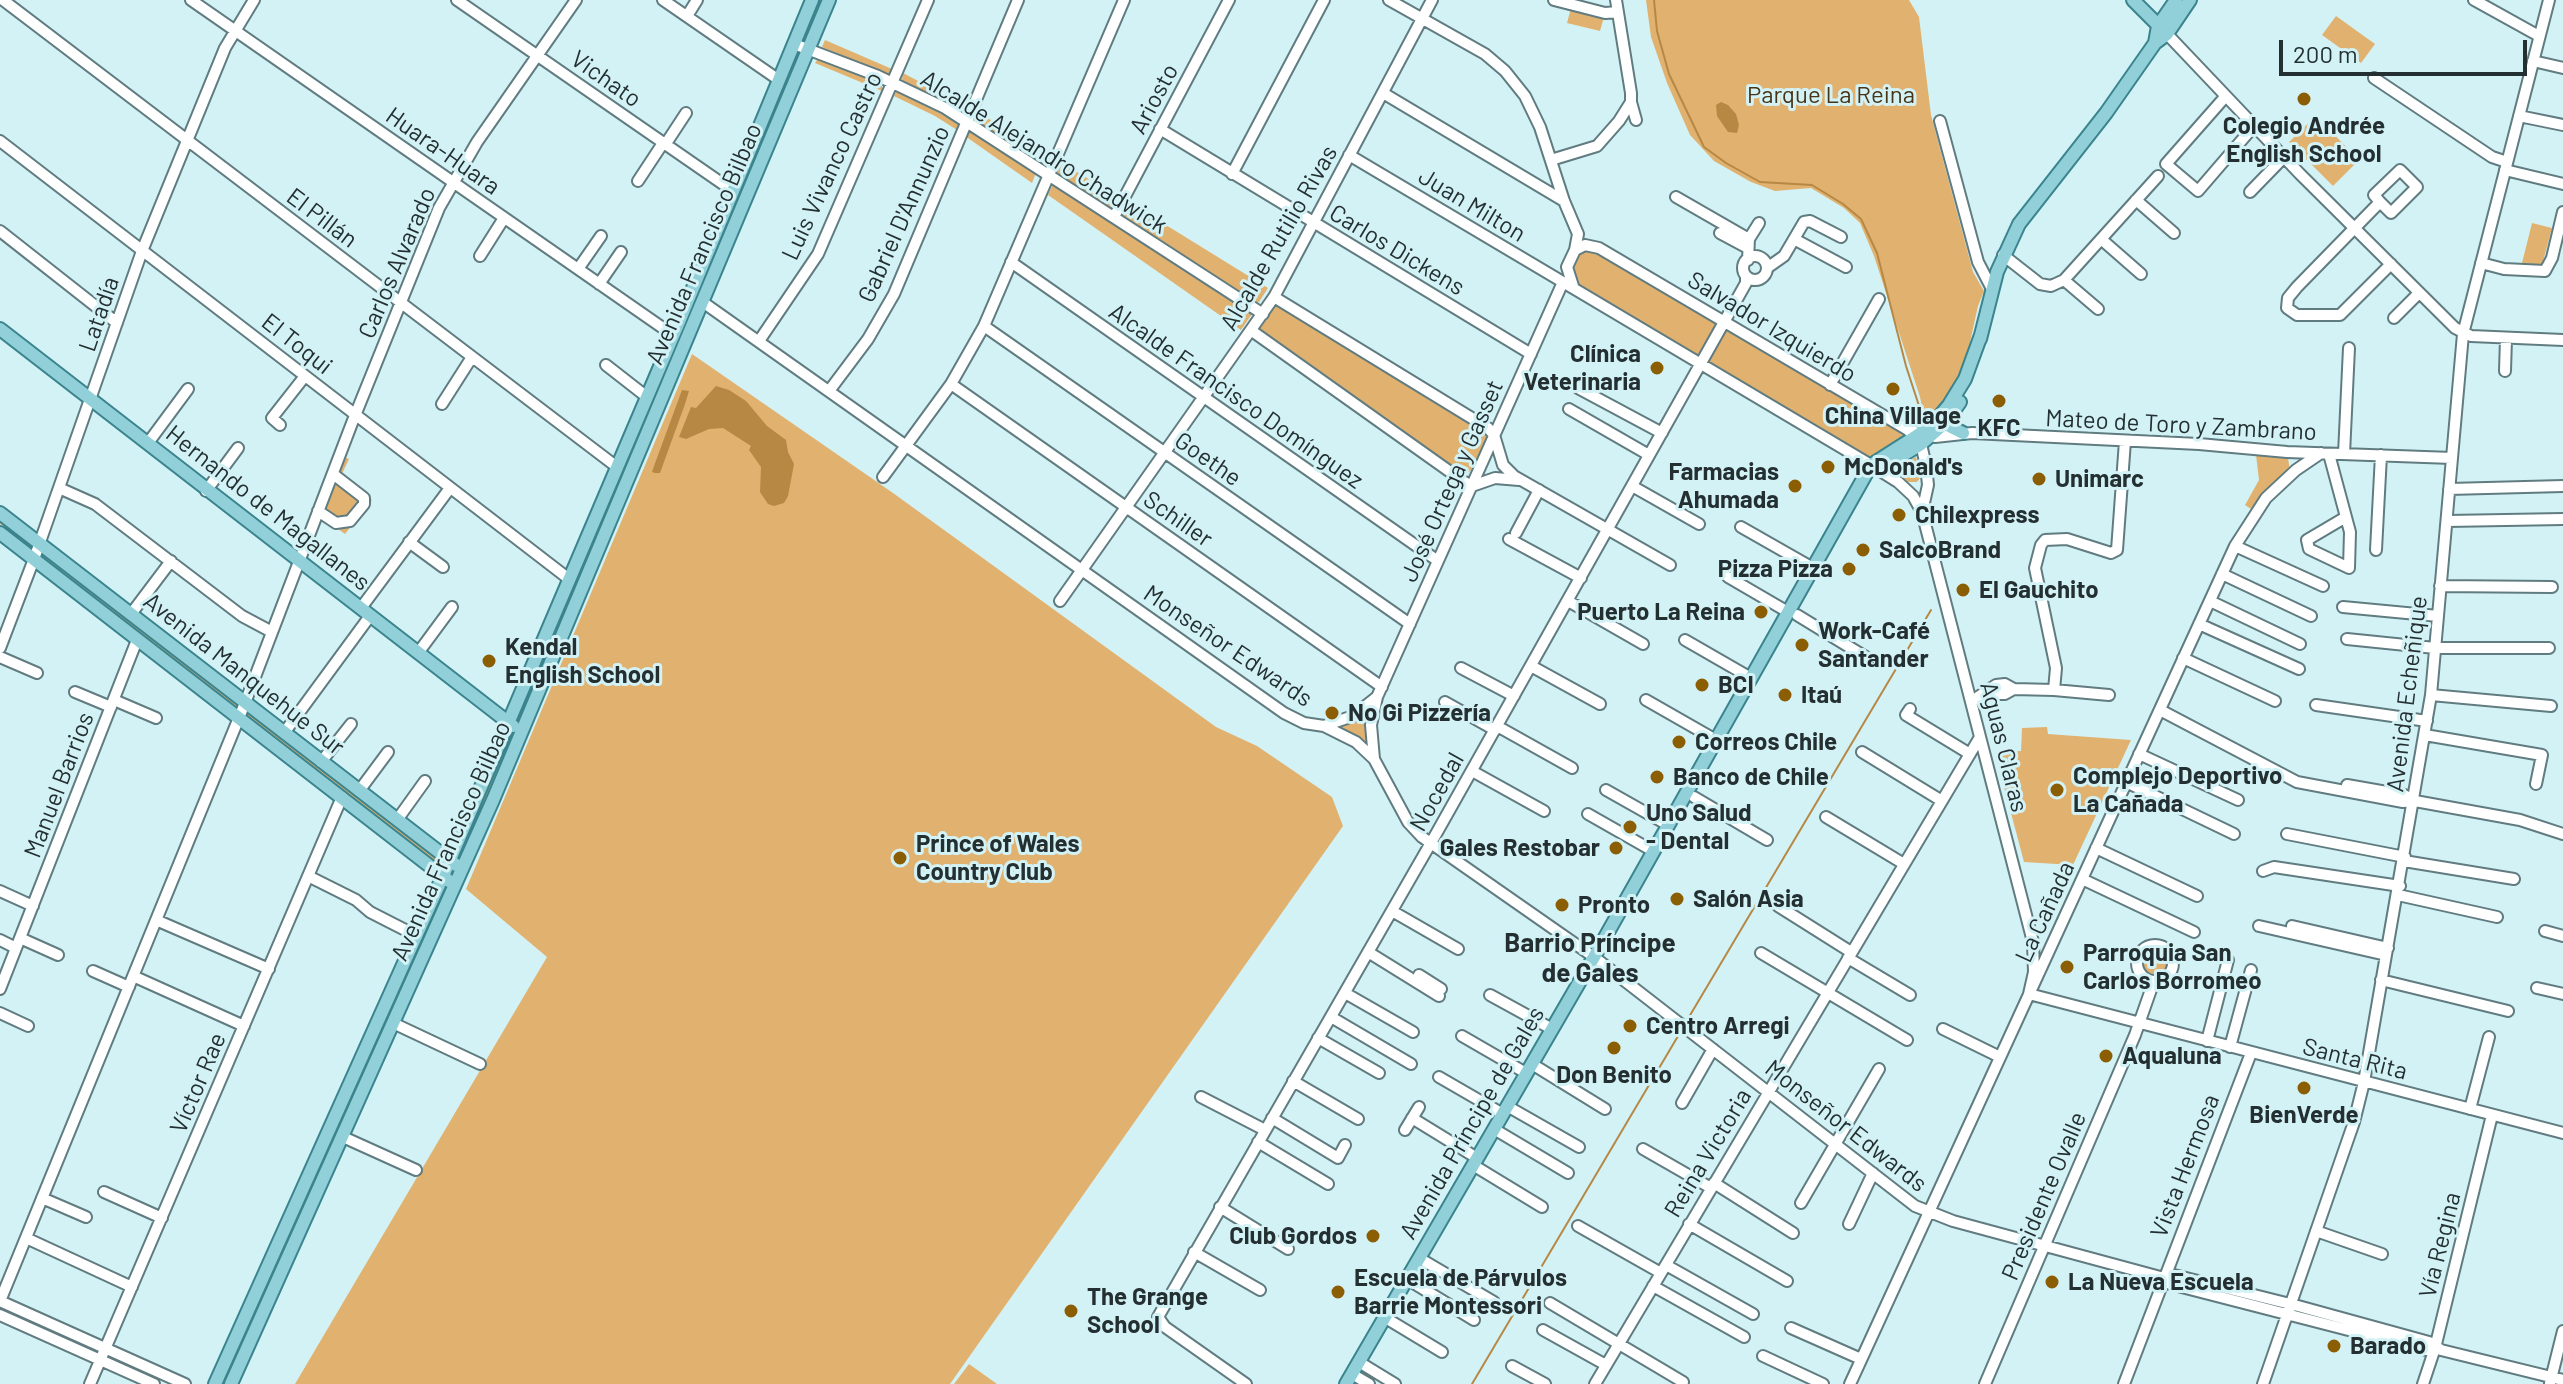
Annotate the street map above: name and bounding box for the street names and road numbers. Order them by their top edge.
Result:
street label: Vichato [565,44,647,114]
street label: Ariosto [1124,59,1184,139]
street label: Alcalde Alejandro Chadwick [915,64,1173,240]
street label: Luis Vivanco Castro [776,67,888,265]
street label: Huara-Huara [380,101,506,201]
street label: Avenida Francisco Bilbao [640,119,768,369]
street label: Gabriel D'Annunzio [852,121,956,307]
street label: Alcalde Rutilio Rivas [1214,140,1344,336]
street label: Juan Milton [1413,162,1531,248]
street label: El Pillán [281,182,363,254]
street label: Carlos Alvarado [352,183,442,343]
street label: Carlos Dickens [1324,198,1470,302]
street label: Salvador Izquierdo [1682,265,1862,389]
street label: Latadía [73,273,125,355]
street label: Alcalde Francisco Domínguez [1103,297,1369,495]
street label: El Toqui [256,307,338,381]
street label: José Ortega y Gasset [1395,376,1509,586]
street label: Mateo de Toro y Zambrano [2045,404,2317,446]
street label: Hernando de Magallanes [160,419,376,597]
street label: Goethe [1169,426,1247,492]
street label: Schiller [1138,485,1218,553]
street label: Monseñor Edwards [1138,579,1318,713]
street label: Avenida Manquehue Sur [138,587,350,761]
street label: Avenida Echeñique [2381,594,2433,794]
street label: Aguas Claras [1974,679,2034,815]
street label: Manuel Barrios [18,708,100,862]
street label: Avenida Francisco Bilbao [385,717,517,965]
street label: Nocedal [1404,748,1470,836]
street label: La Cañada [2009,857,2081,967]
street label: Avenida Príncipe de Gales [1393,1001,1551,1245]
street label: Víctor Rae [164,1028,232,1138]
street label: Santa Rita [2300,1032,2410,1086]
street label: Monseñor Edwards [1759,1054,1933,1198]
street label: Reina Victoria [1658,1084,1758,1222]
street label: Vista Hermosa [2144,1090,2226,1242]
street label: Presidente Ovalle [1996,1108,2092,1284]
street label: Vía Regina [2413,1189,2467,1301]

